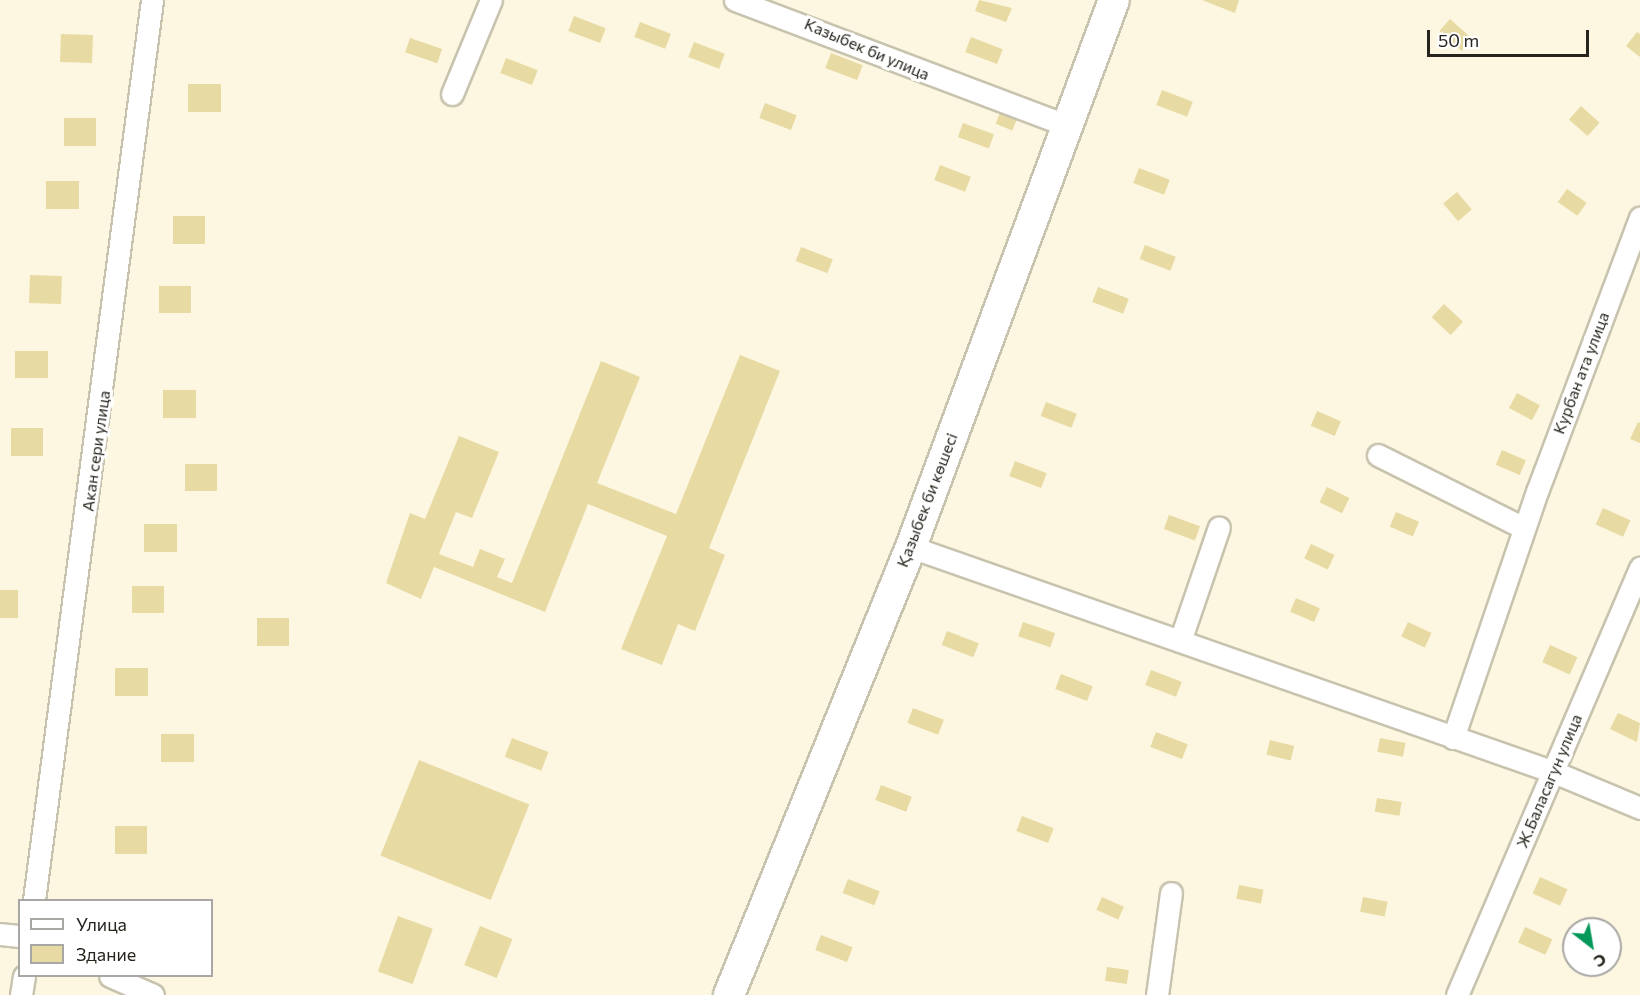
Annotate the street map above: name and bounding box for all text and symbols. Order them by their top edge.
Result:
street label: Казыбек би улица [802,14,932,84]
scale bar [1430,18,1592,56]
text: 50 m [1438,29,1479,51]
street label: Курбан ата улица [1549,309,1613,437]
street label: Акан сери улица [78,389,114,513]
street label: Қазыбек би көшесі [893,430,961,570]
street label: Ж.Баласагун улица [1512,711,1586,851]
legend [18,899,213,977]
text: Улица [76,913,127,935]
north arrow [1562,917,1622,977]
text: Здание [76,943,136,965]
text: С [1591,950,1610,972]

